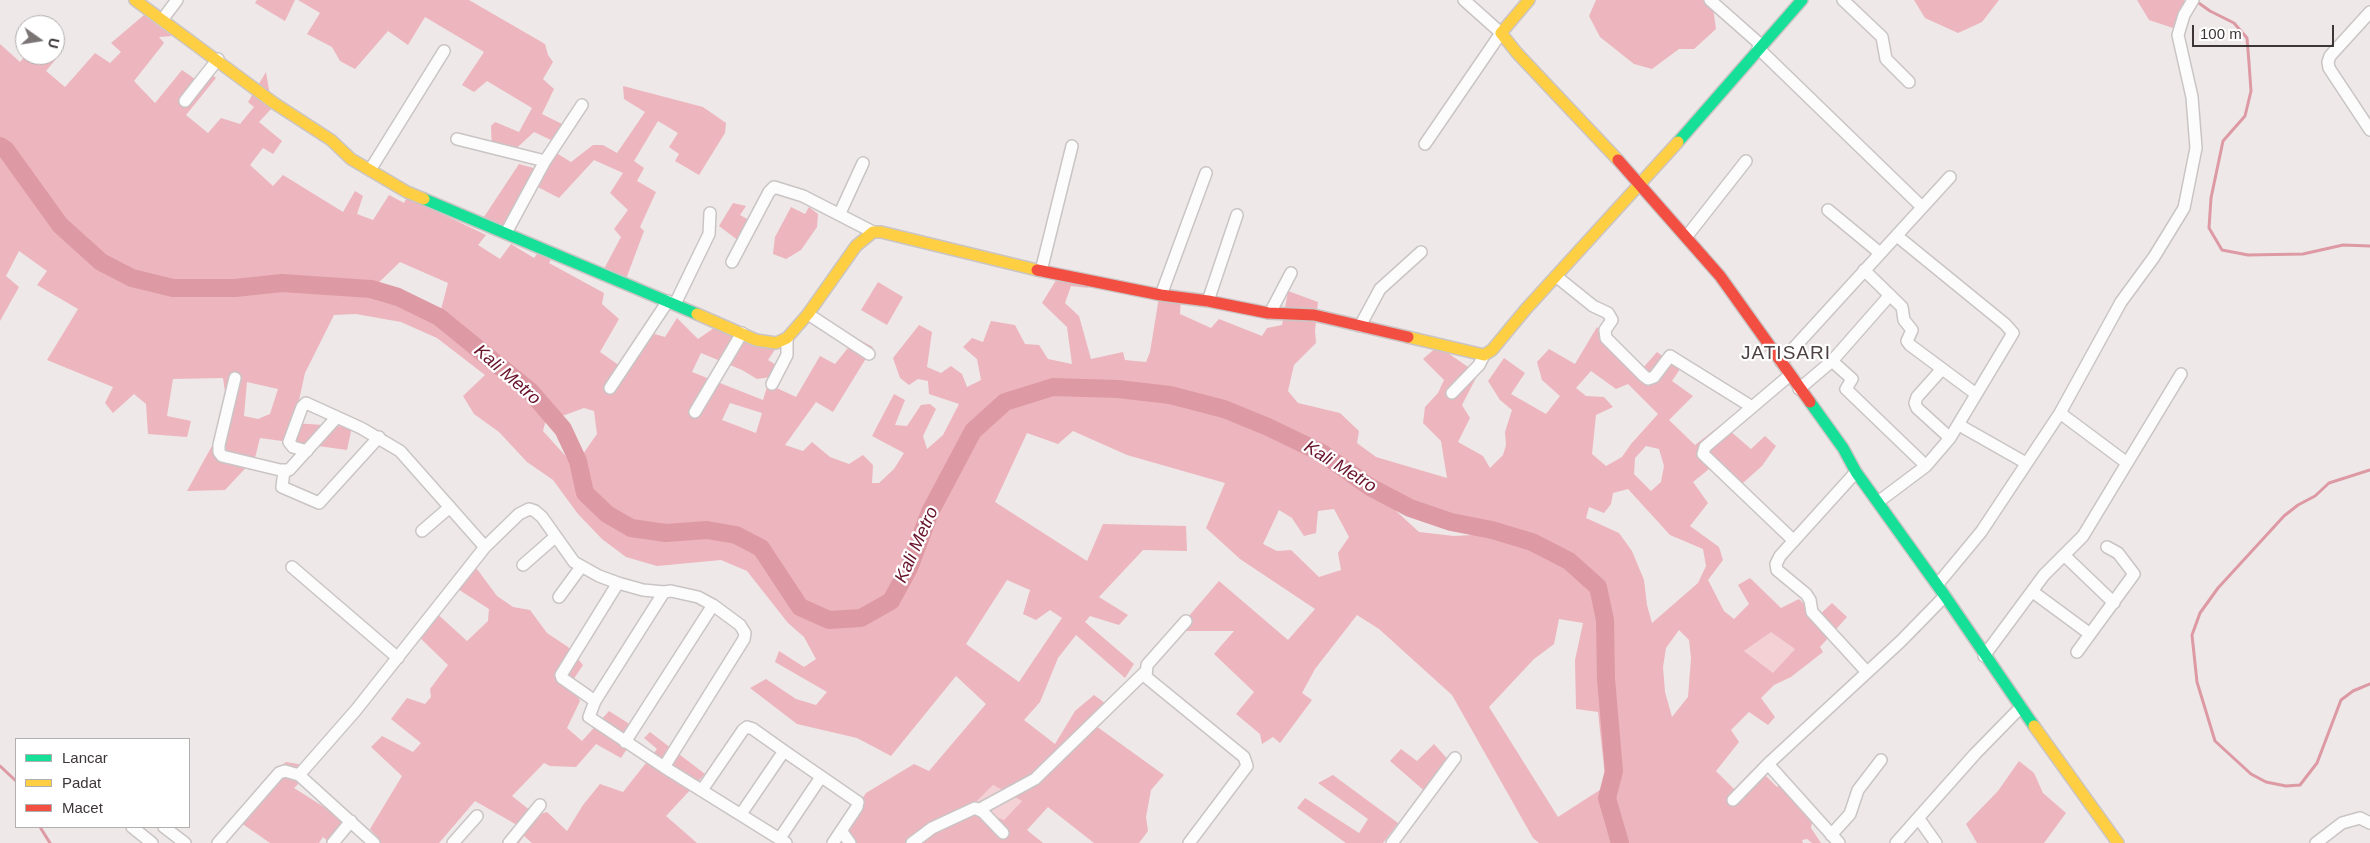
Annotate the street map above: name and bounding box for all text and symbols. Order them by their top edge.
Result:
north arrow [15,15,65,65]
scale bar [2195,15,2338,47]
text: 100 m [2200,25,2242,42]
text: U [45,36,63,50]
water label: Kali Metro [469,340,545,410]
district label: JATISARI [1740,343,1832,365]
water label: Kali Metro [1300,436,1380,498]
water label: Kali Metro [891,504,943,586]
legend [15,738,190,828]
text: Lancar [62,749,108,766]
text: Padat [62,774,101,791]
text: Macet [62,799,103,816]

